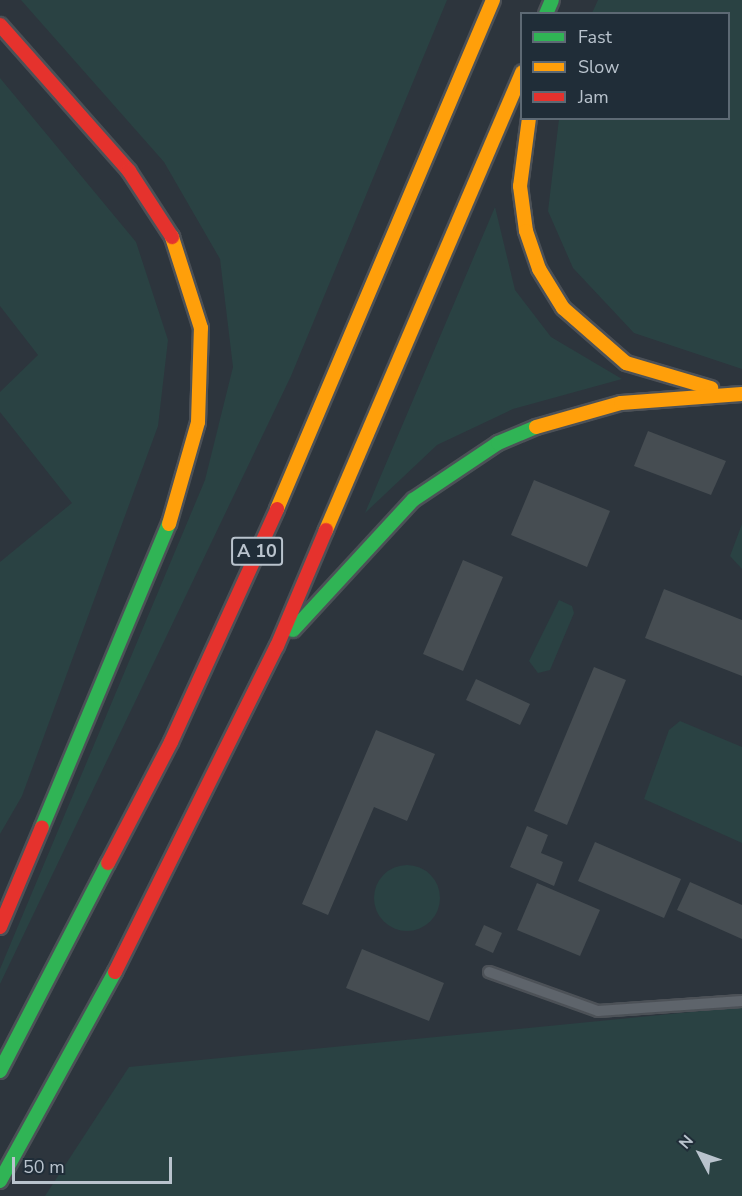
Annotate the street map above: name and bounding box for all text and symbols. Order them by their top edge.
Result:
legend [520,12,730,120]
text: Fast [578,25,612,49]
text: Slow [578,55,619,79]
text: Jam [578,85,609,109]
road number: A 10 [230,536,284,566]
north arrow [670,1124,730,1184]
text: N [674,1130,699,1154]
scale bar [15,1145,176,1183]
text: 50 m [23,1155,65,1179]

